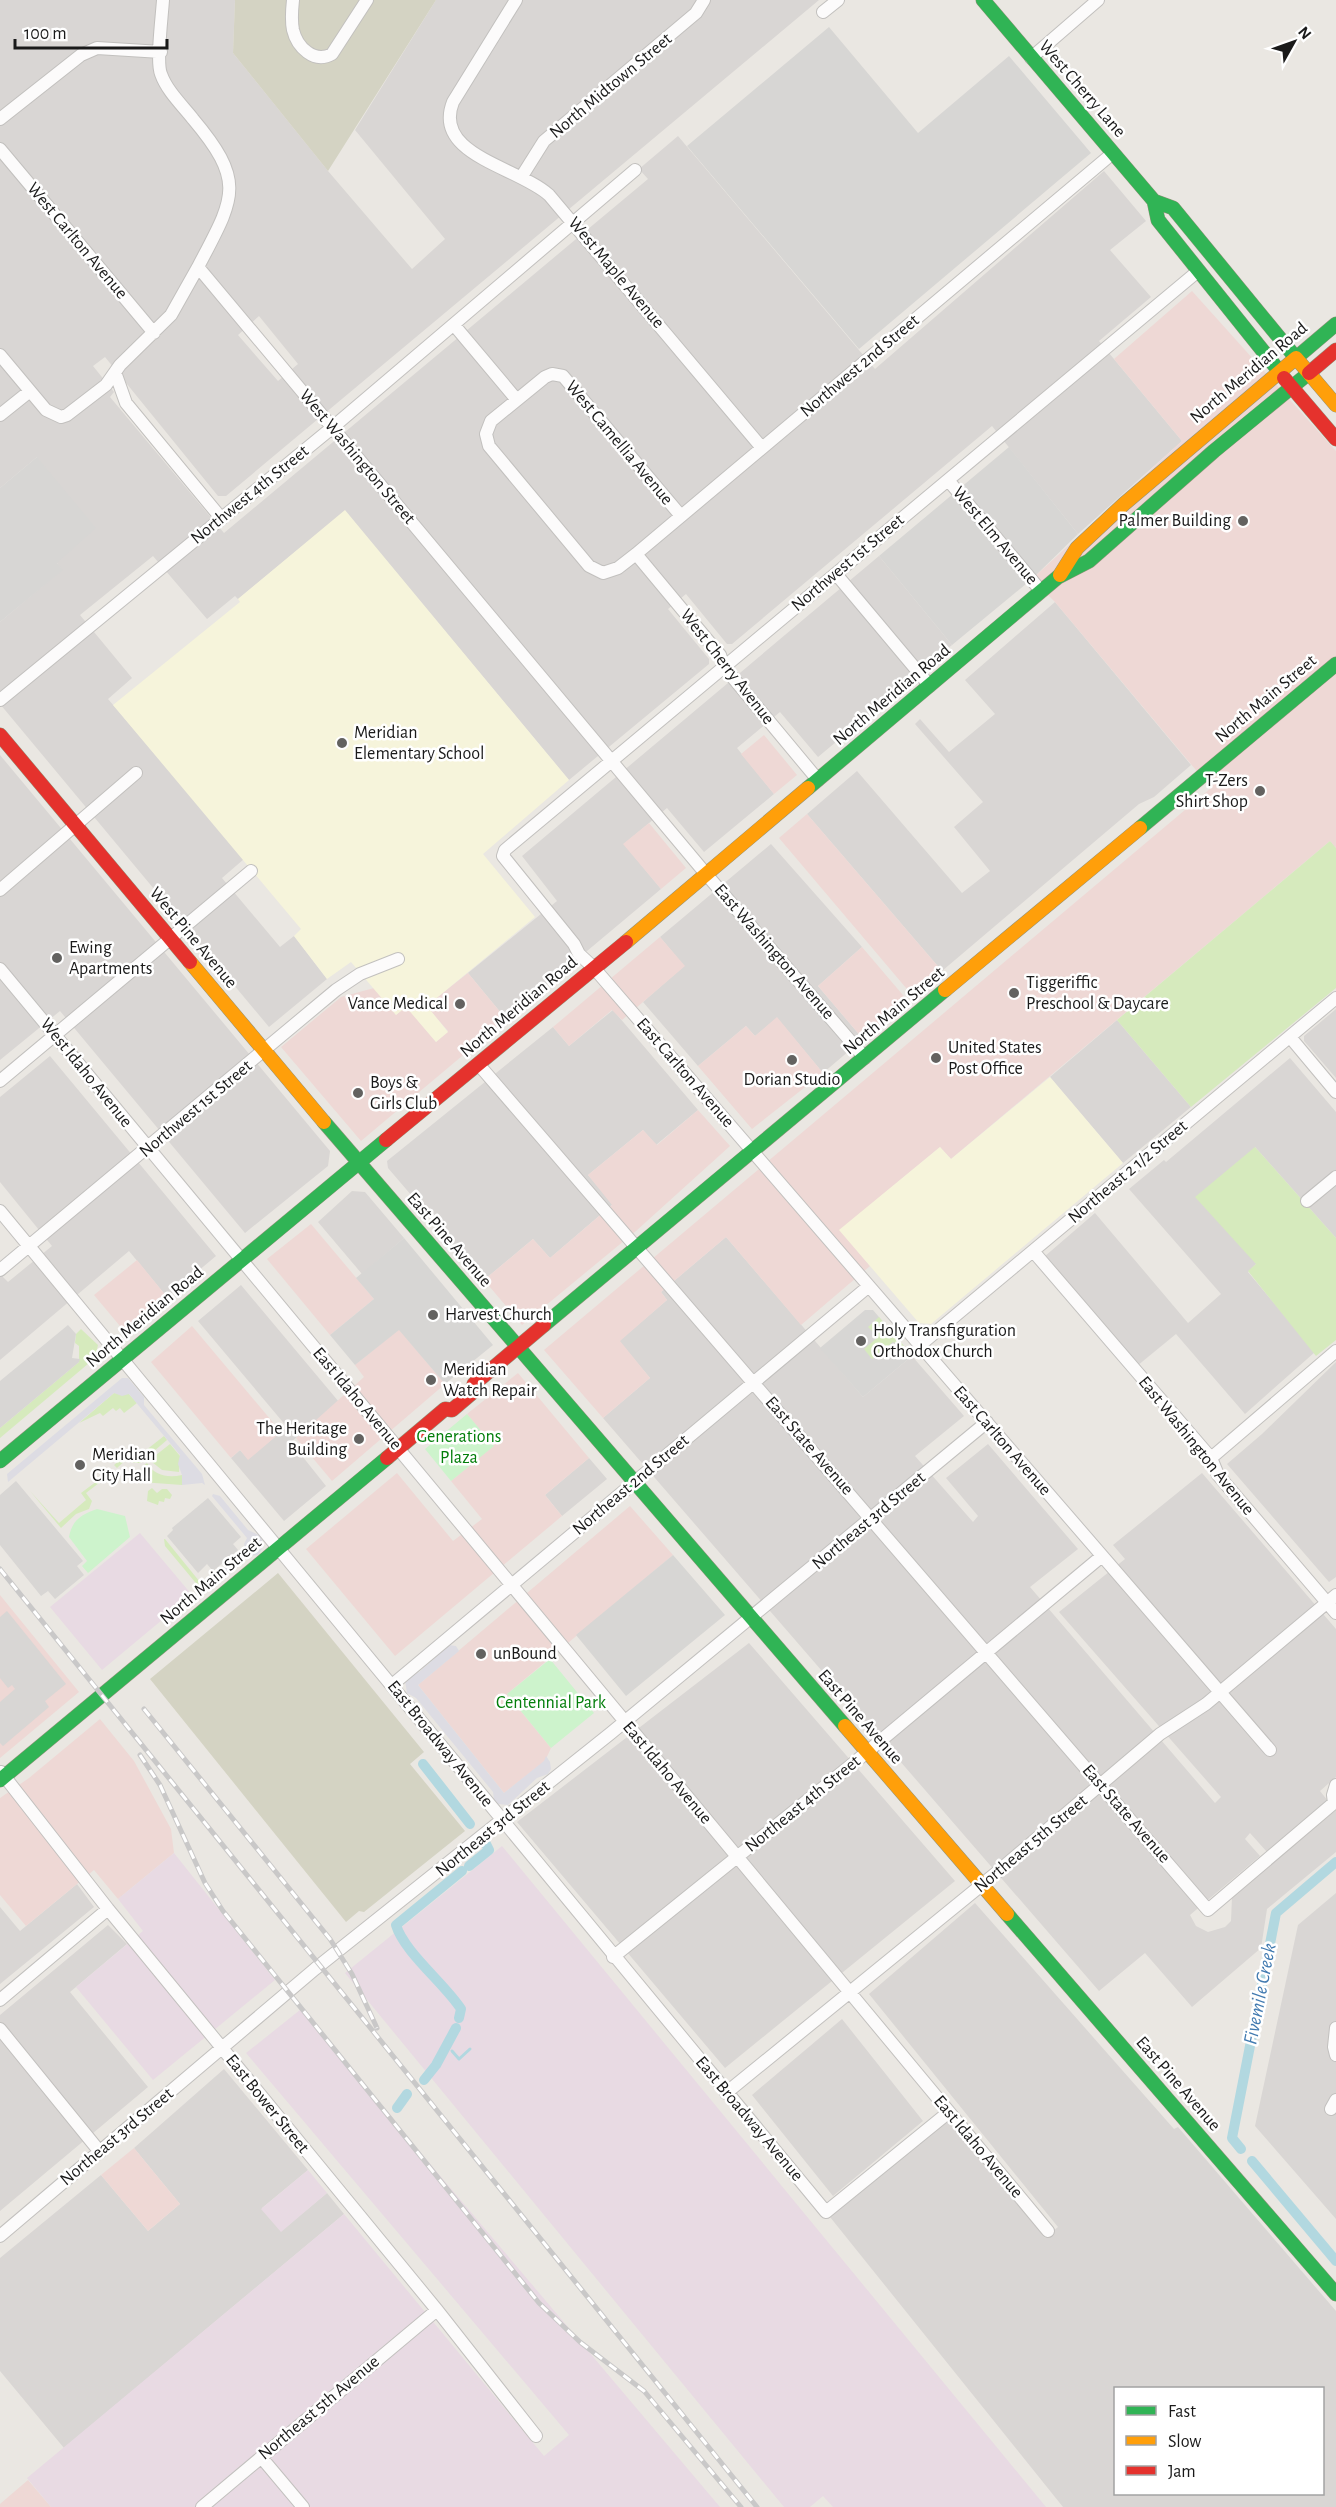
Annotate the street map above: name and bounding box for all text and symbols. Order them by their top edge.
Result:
scale bar [15,12,166,50]
north arrow [1264,12,1324,72]
text: N [1295,24,1314,42]
text: 100 m [24,25,67,43]
street label: North Midtown Street [547,30,676,142]
street label: West Cherry Lane [1035,37,1129,141]
street label: West Carlton Avenue [23,179,131,303]
street label: West Maple Avenue [565,214,667,332]
street label: Northwest 2nd Street [797,311,923,421]
street label: North Meridian Road [1187,319,1311,427]
street label: West Camellia Avenue [562,377,676,509]
street label: West Washington Street [296,386,419,528]
street label: Northwest 4th Street [188,442,313,548]
street label: West Elm Avenue [949,484,1041,588]
street label: Northwest 1st Street [788,511,908,615]
place label: Palmer Building [1118,512,1231,530]
marker: Palmer Building [1236,514,1250,528]
street label: West Cherry Avenue [677,606,777,728]
street label: North Meridian Road [830,641,954,749]
street label: North Main Street [1212,652,1320,746]
place label: Meridian Elementary School [354,724,485,763]
marker: Meridian Elementary School [335,736,349,750]
place label: T-Zers Shirt Shop [1176,772,1248,811]
marker: T-Zers Shirt Shop [1253,784,1267,798]
street label: East Washington Avenue [711,881,837,1023]
street label: West Pine Avenue [146,884,240,992]
place label: Ewing Apartments [69,939,152,978]
marker: Ewing Apartments [50,951,64,965]
street label: North Meridian Road [457,953,581,1061]
street label: North Main Street [840,964,948,1058]
place label: Tiggeriffic Preschool & Daycare [1026,974,1169,1013]
marker: Tiggeriffic Preschool & Daycare [1007,986,1021,1000]
place label: Vance Medical [348,995,448,1013]
marker: Vance Medical [453,997,467,1011]
street label: West Idaho Avenue [37,1015,135,1131]
street label: East Carlton Avenue [633,1015,737,1131]
place label: United States Post Office [948,1039,1042,1078]
marker: United States Post Office [929,1051,943,1065]
marker: Dorian Studio [785,1053,799,1067]
street label: Northwest 1st Street [136,1057,256,1161]
place label: Dorian Studio [744,1071,841,1089]
place label: Boys & Girls Club [370,1074,437,1113]
marker: Boys & Girls Club [351,1086,365,1100]
street label: Northeast 2 1/2 Street [1065,1117,1191,1227]
street label: East Pine Avenue [403,1189,495,1291]
street label: North Meridian Road [83,1263,207,1371]
place label: Harvest Church [445,1306,552,1324]
marker: Harvest Church [426,1308,440,1322]
place label: Holy Transfiguration Orthodox Church [873,1322,1016,1361]
marker: Holy Transfiguration Orthodox Church [854,1334,868,1348]
street label: East Idaho Avenue [309,1344,405,1454]
place label: Meridian Watch Repair [443,1361,537,1400]
marker: Meridian Watch Repair [424,1373,438,1387]
street label: East Washington Avenue [1135,1373,1257,1519]
street label: East Carlton Avenue [950,1383,1054,1499]
street label: East State Avenue [762,1393,856,1499]
place label: The Heritage Building [256,1420,347,1459]
park label: Generations Plaza [417,1428,501,1467]
street label: Northeast 2nd Street [569,1431,693,1539]
marker: The Heritage Building [352,1432,366,1446]
place label: Meridian City Hall [92,1446,155,1485]
marker: Meridian City Hall [73,1458,87,1472]
street label: Northeast 3rd Street [809,1469,929,1573]
street label: North Main Street [157,1534,265,1628]
place label: unBound [493,1645,557,1663]
marker: unBound [474,1647,488,1661]
street label: East Pine Avenue [814,1666,906,1768]
street label: East Broadway Avenue [384,1677,496,1811]
park label: Centennial Park [496,1694,607,1712]
street label: East Idaho Avenue [619,1718,715,1828]
street label: Northeast 4th Street [742,1752,864,1856]
street label: East State Avenue [1079,1761,1173,1867]
street label: Northeast 3rd Street [432,1777,554,1880]
street label: Northeast 5th Street [971,1791,1091,1896]
water label: Fivemile Creek [1240,1942,1280,2046]
street label: East Pine Avenue [1132,2033,1224,2135]
street label: East Bower Street [222,2051,312,2157]
street label: East Broadway Avenue [692,2053,806,2185]
street label: Northeast 3rd Street [57,2085,177,2189]
street label: East Idaho Avenue [930,2092,1026,2202]
street label: Northeast 5th Avenue [255,2352,383,2464]
legend [1114,2387,1324,2495]
text: Fast [1168,2403,1196,2421]
text: Slow [1168,2433,1201,2451]
text: Jam [1168,2463,1196,2481]

